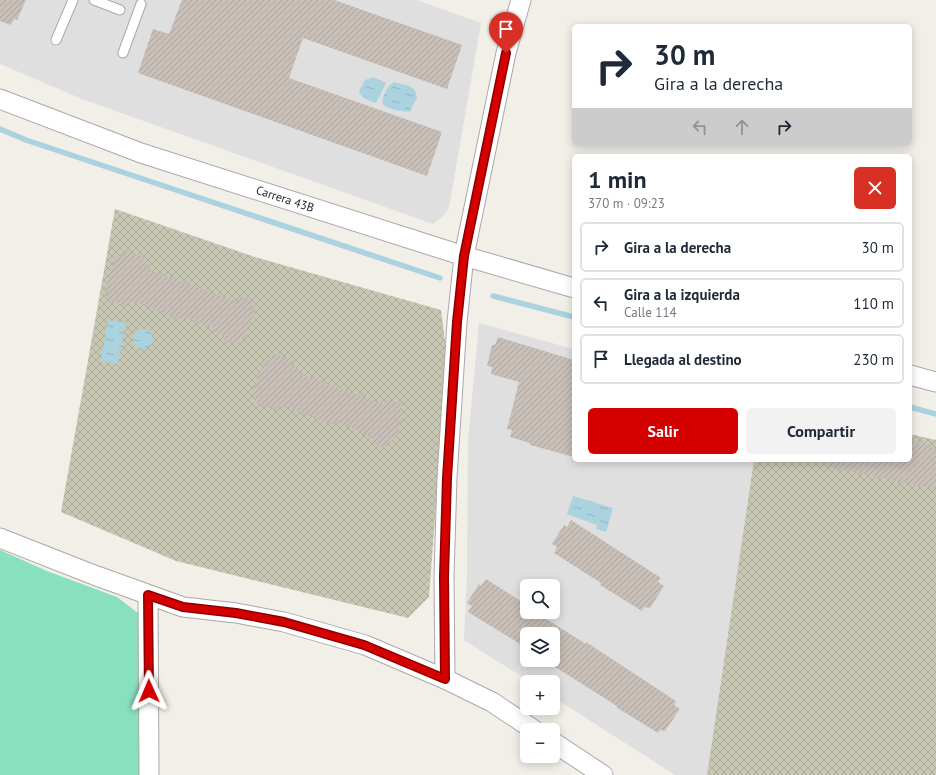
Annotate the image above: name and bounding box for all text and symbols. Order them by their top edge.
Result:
pin [489,12,523,53]
icon: arrive [495,18,517,40]
text: 30 m [654,36,715,73]
icon: right [588,40,640,92]
text: Gira a la derecha [654,72,783,95]
icon: left [689,116,711,138]
icon: ahead [731,116,753,138]
icon: right [773,116,795,138]
text: 1 min [588,164,647,195]
button: close [854,167,896,209]
street label: Carrera 43B [254,182,316,215]
text: 370 m · 09:23 [588,195,665,212]
icon: right [590,236,612,258]
text: Gira a la derecha [624,238,731,257]
text: 30 m [861,238,894,257]
text: Gira a la izquierda [624,285,740,304]
icon: left [590,292,612,314]
text: 110 m [853,294,894,313]
text: Calle 114 [624,304,677,321]
icon: arrive [590,348,612,370]
text: Llegada al destino [624,350,742,369]
text: 230 m [853,350,894,369]
button: Salir [588,408,738,454]
button: Compartir [746,408,896,454]
map controls [520,579,560,763]
button: search [520,579,560,619]
button: layers [520,627,560,667]
position arrow [128,670,170,712]
button: + [520,675,560,715]
button: − [520,723,560,763]

